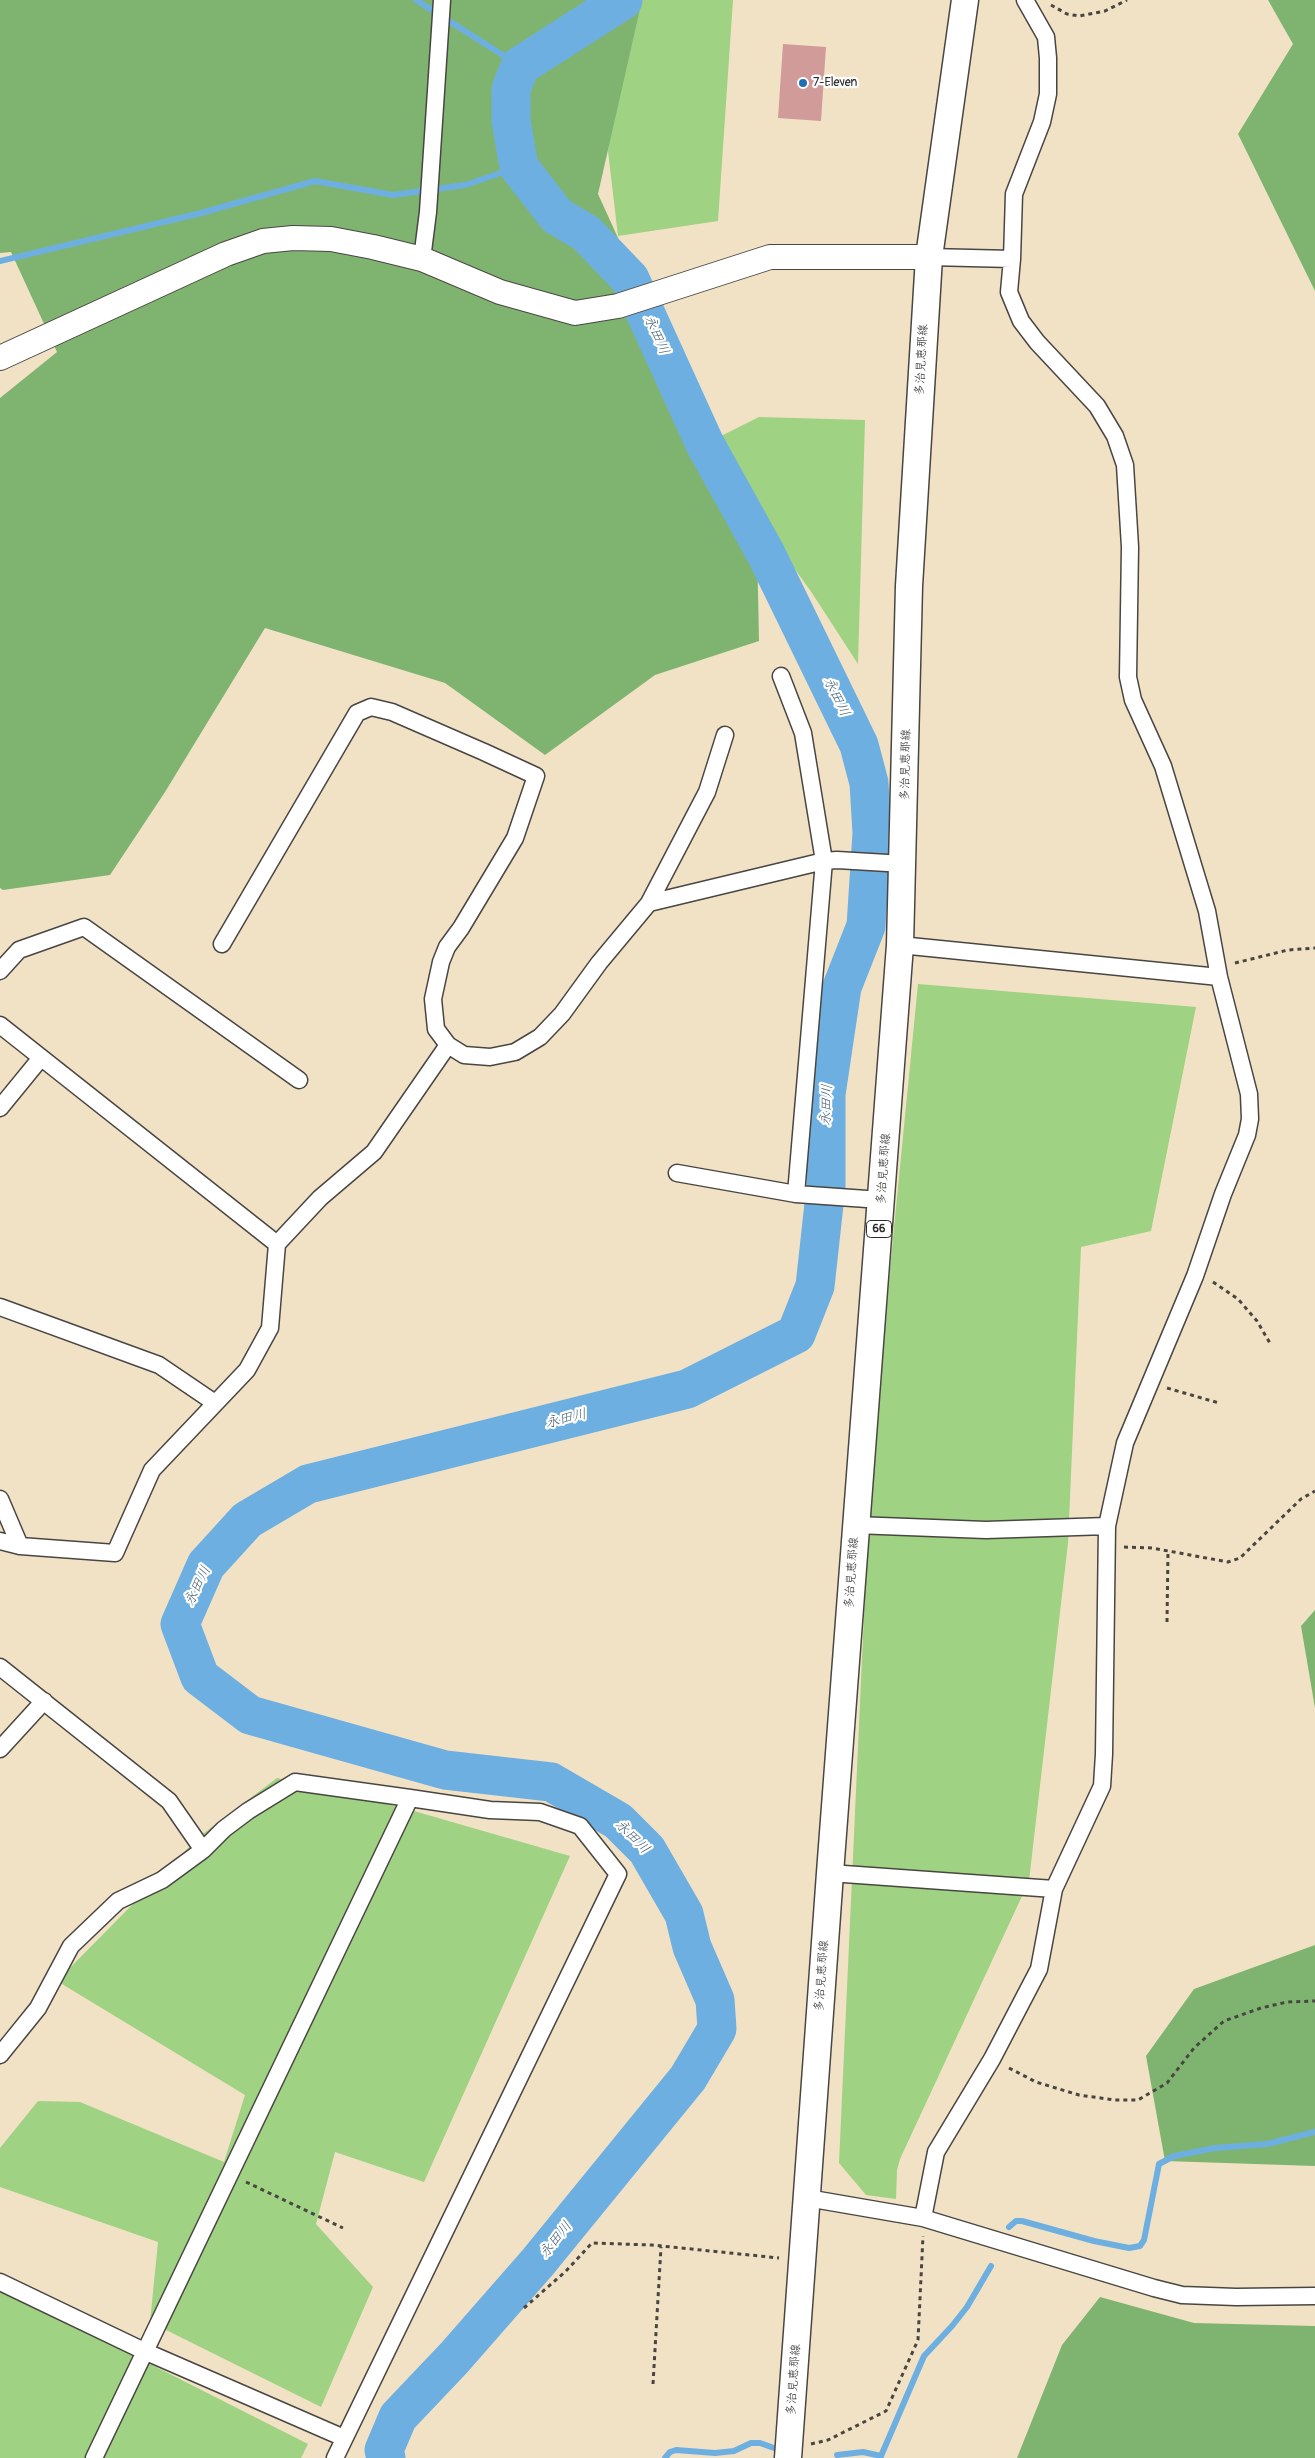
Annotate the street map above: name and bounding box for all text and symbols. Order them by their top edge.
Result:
place label: 7-Eleven [813,76,857,90]
marker: 7-Eleven [797,77,809,89]
water label: 永田川 [640,312,672,358]
street label: 多治見恵那線 [913,324,931,396]
water label: 永田川 [819,674,853,720]
street label: 多治見恵那線 [898,729,914,801]
water label: 永田川 [818,1084,836,1126]
street label: 多治見恵那線 [874,1133,894,1205]
road number: 66 [866,1220,892,1238]
water label: 永田川 [544,1406,588,1432]
street label: 多治見恵那線 [842,1537,862,1609]
water label: 永田川 [181,1563,215,1609]
water label: 永田川 [611,1816,653,1858]
street label: 多治見恵那線 [812,1940,832,2012]
water label: 永田川 [536,2218,576,2262]
street label: 多治見恵那線 [784,2344,804,2416]

